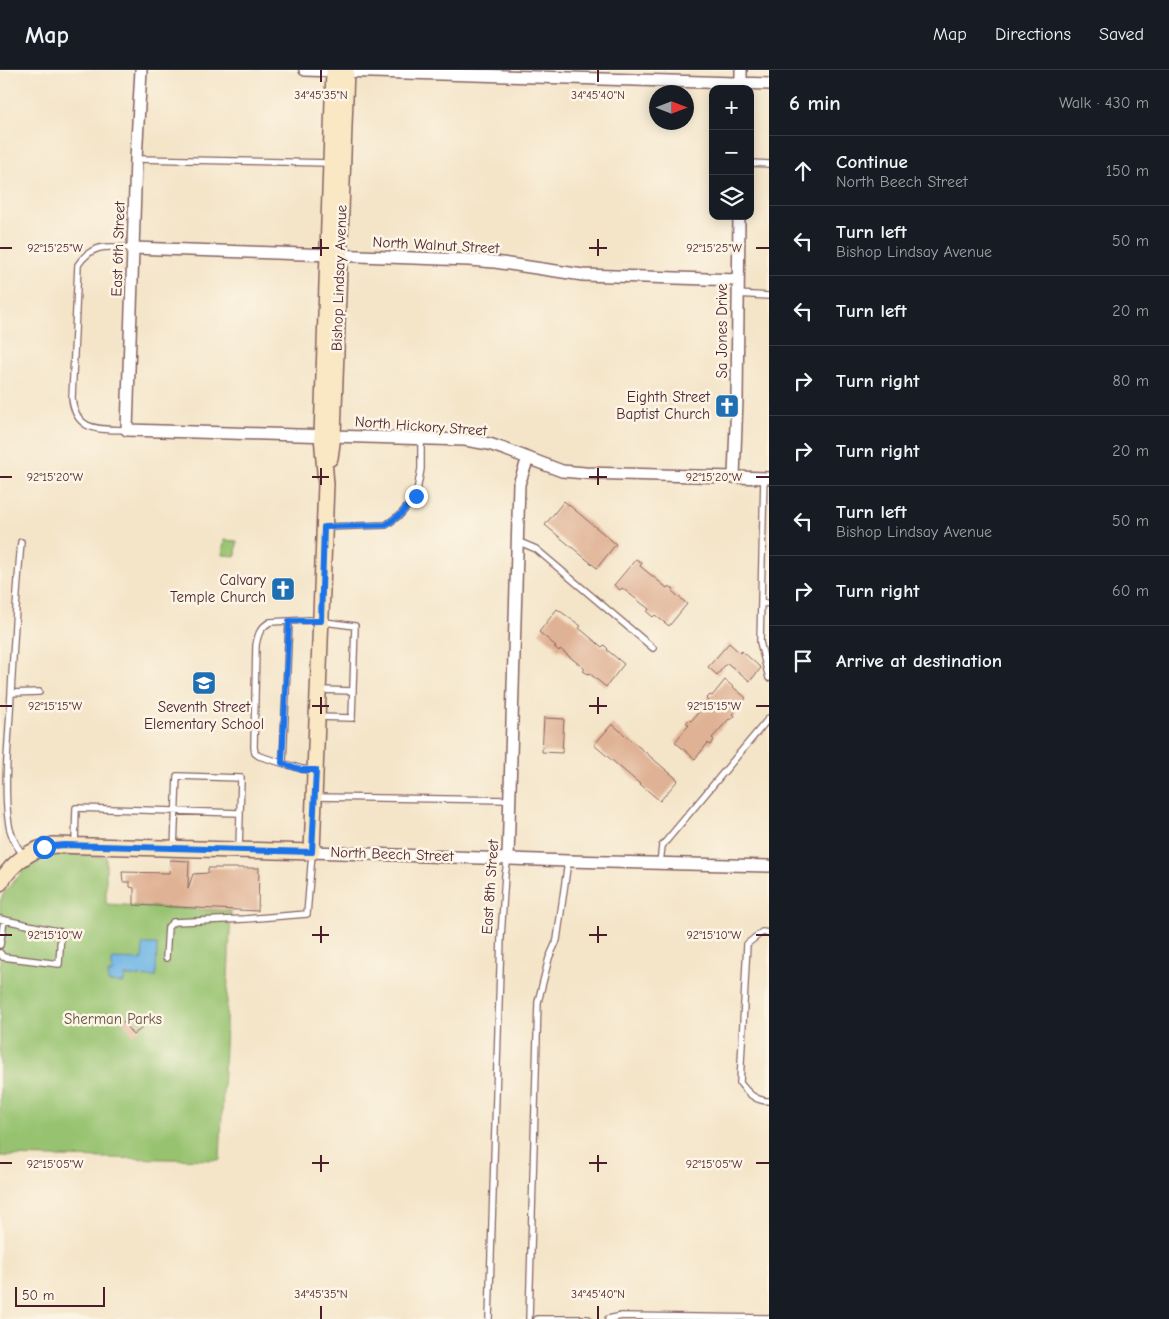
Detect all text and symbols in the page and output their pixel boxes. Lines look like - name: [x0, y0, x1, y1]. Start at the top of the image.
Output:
- text: Map: [25, 21, 69, 49]
- text: Map: [933, 24, 967, 45]
- text: Directions: [995, 24, 1071, 45]
- text: Saved: [1099, 24, 1144, 45]
- north arrow: [649, 85, 694, 130]
- map controls: [709, 85, 754, 220]
- button: +: [709, 85, 754, 130]
- text: 34°45'35"N: [294, 88, 348, 102]
- text: 34°45'40"N: [571, 88, 625, 102]
- text: 6 min: [789, 91, 841, 115]
- text: Walk · 430 m: [1059, 94, 1149, 112]
- button: −: [709, 130, 754, 175]
- text: Continue: [836, 151, 908, 173]
- icon: ahead: [789, 157, 817, 185]
- text: 150 m: [1106, 162, 1149, 180]
- text: North Beech Street: [836, 173, 968, 191]
- button: layers: [709, 175, 754, 220]
- street label: East 6th Street: [107, 200, 129, 297]
- street label: Bishop Lindsay Avenue: [327, 204, 351, 351]
- text: Turn left: [836, 221, 907, 243]
- icon: left: [789, 227, 817, 255]
- text: 50 m: [1112, 232, 1149, 250]
- street label: North Walnut Street: [372, 233, 501, 257]
- text: 92°15'25"W: [27, 241, 83, 255]
- text: 92°15'25"W: [686, 241, 742, 255]
- text: Bishop Lindsay Avenue: [836, 243, 992, 261]
- street label: Sa Jones Drive: [713, 283, 731, 379]
- icon: left: [789, 297, 817, 325]
- text: Turn left: [836, 300, 907, 322]
- text: 20 m: [1112, 302, 1149, 320]
- icon: right: [789, 367, 817, 395]
- text: Turn right: [836, 370, 920, 392]
- text: 80 m: [1112, 372, 1149, 390]
- place label: Eighth Street Baptist Church: [616, 388, 711, 423]
- church icon: Eighth Street Baptist Church: [714, 393, 740, 419]
- street label: North Hickory Street: [354, 412, 489, 440]
- icon: right: [789, 437, 817, 465]
- text: Turn right: [836, 440, 920, 462]
- text: 20 m: [1112, 442, 1149, 460]
- text: 92°15'20"W: [27, 470, 84, 484]
- text: 92°15'20"W: [686, 470, 743, 484]
- route end: [405, 485, 428, 508]
- text: Turn left: [836, 501, 907, 523]
- icon: left: [789, 507, 817, 535]
- text: 50 m: [1112, 512, 1149, 530]
- text: Bishop Lindsay Avenue: [836, 523, 992, 541]
- place label: Calvary Temple Church: [170, 571, 266, 606]
- church icon: Calvary Temple Church: [270, 576, 296, 602]
- icon: right: [789, 577, 817, 605]
- text: Turn right: [836, 580, 920, 602]
- text: 60 m: [1112, 582, 1149, 600]
- icon: arrive: [789, 647, 817, 675]
- text: Arrive at destination: [836, 650, 1002, 672]
- school or university icon: Seventh Street Elementary School: [191, 670, 217, 696]
- place label: Seventh Street Elementary School: [144, 698, 264, 733]
- text: 92°15'15"W: [28, 699, 83, 713]
- text: 92°15'15"W: [687, 699, 742, 713]
- route start: [33, 836, 56, 859]
- street label: East 8th Street: [478, 838, 502, 935]
- street label: North Beech Street: [330, 843, 455, 865]
- text: 92°15'10"W: [28, 928, 83, 942]
- text: 92°15'10"W: [687, 928, 742, 942]
- park label: Sherman Parks: [64, 1010, 162, 1028]
- text: 92°15'05"W: [27, 1157, 84, 1171]
- text: 92°15'05"W: [686, 1157, 743, 1171]
- scale bar: [15, 1284, 105, 1307]
- text: 50 m: [22, 1287, 54, 1304]
- text: 34°45'35"N: [294, 1287, 348, 1301]
- text: 34°45'40"N: [571, 1287, 625, 1301]

